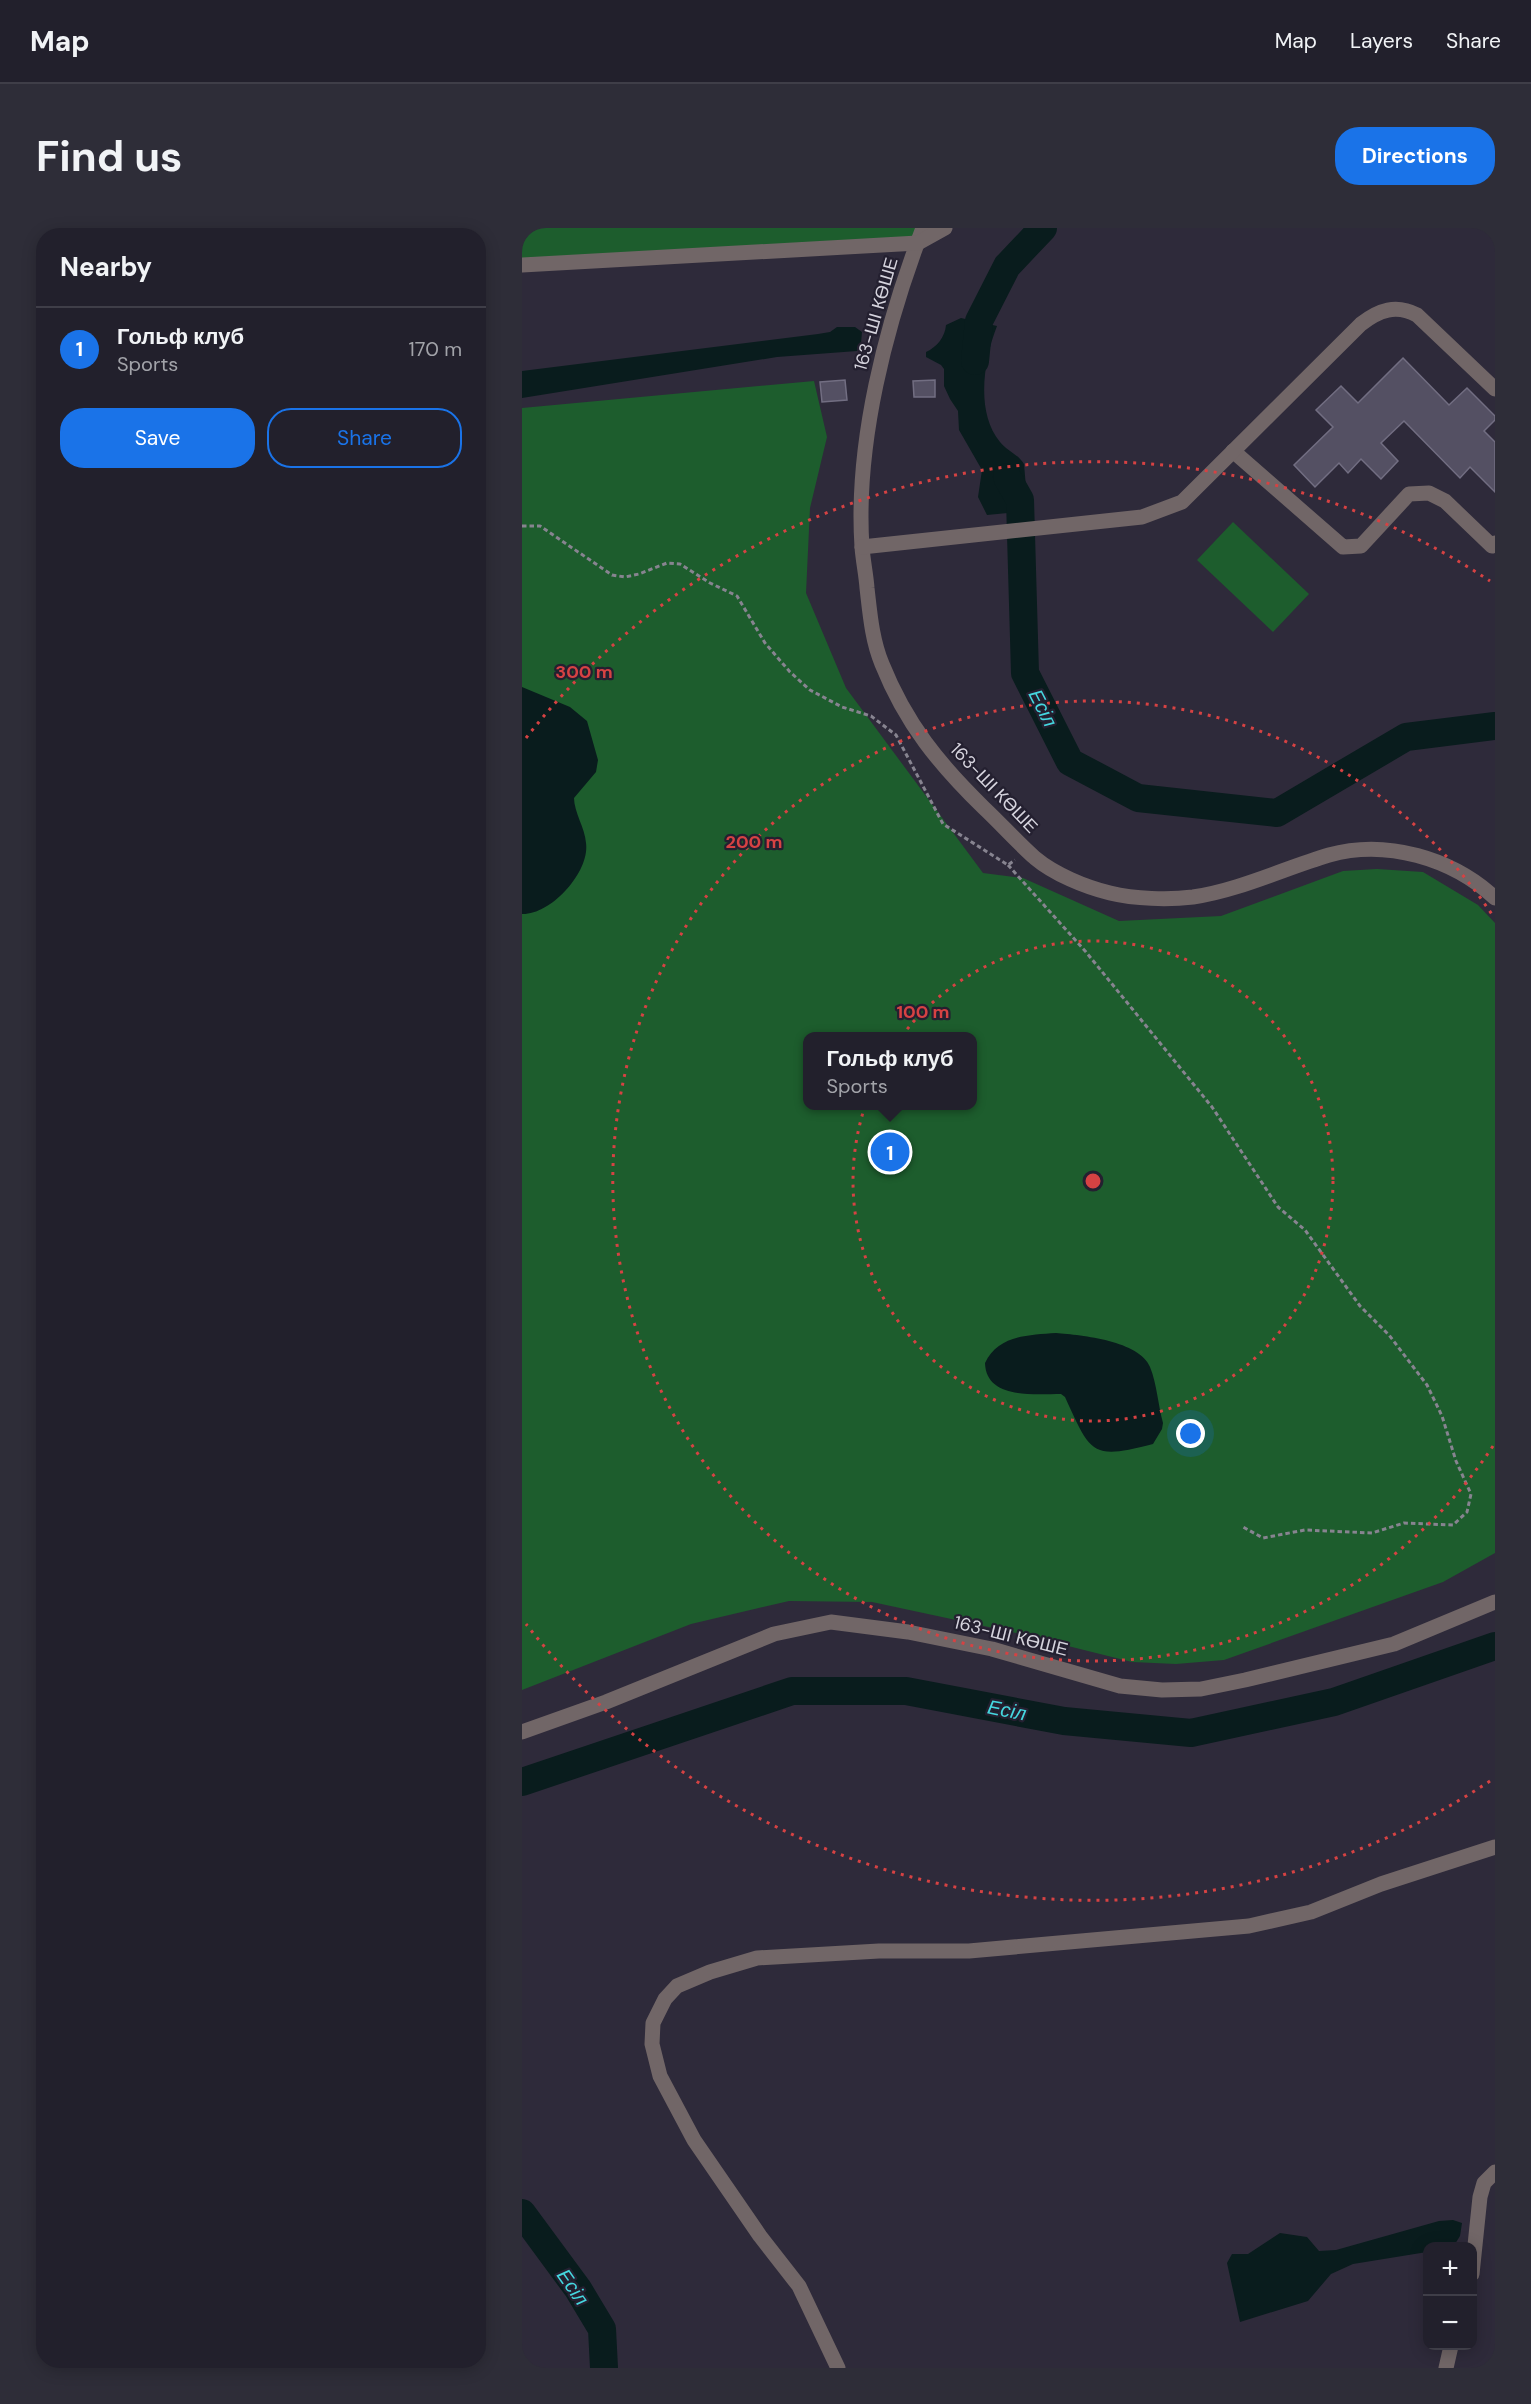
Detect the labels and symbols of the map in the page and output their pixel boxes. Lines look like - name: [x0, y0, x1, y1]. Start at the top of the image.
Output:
- street label: 163-ШІ КӨШЕ: [848, 255, 904, 373]
- text: 300 m: [555, 660, 613, 684]
- water label: Есіл: [1023, 685, 1063, 731]
- street label: 163-ШІ КӨШЕ: [945, 738, 1043, 838]
- text: 200 m: [726, 830, 782, 854]
- text: 100 m: [896, 1000, 950, 1024]
- pin: 1: [870, 1130, 910, 1174]
- centre of rings: [1083, 1171, 1103, 1191]
- your location: [1176, 1419, 1205, 1448]
- street label: 163-ШІ КӨШЕ: [952, 1610, 1070, 1662]
- water label: Есіл: [985, 1694, 1029, 1726]
- water label: Есіл: [551, 2264, 595, 2310]

